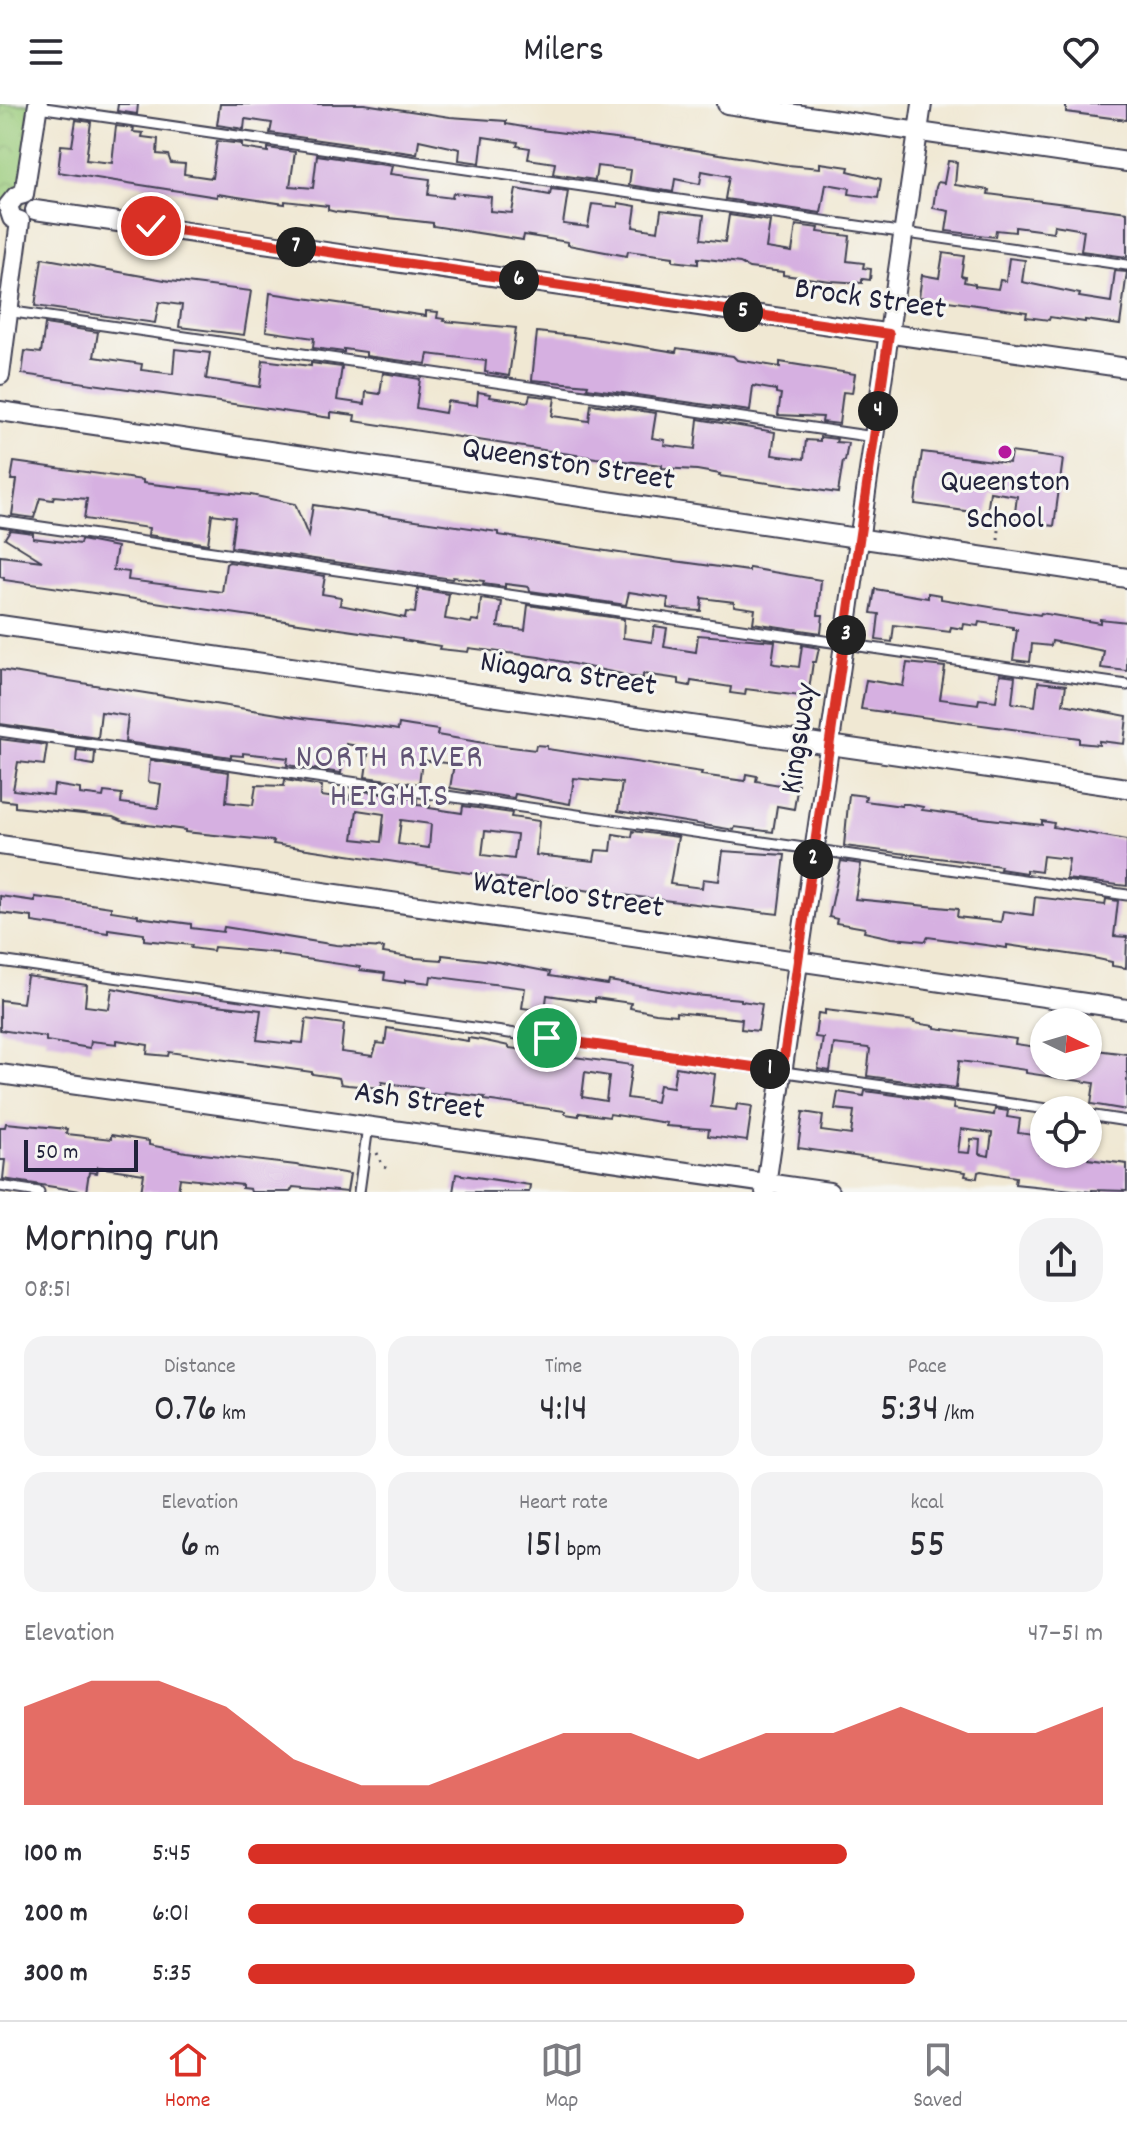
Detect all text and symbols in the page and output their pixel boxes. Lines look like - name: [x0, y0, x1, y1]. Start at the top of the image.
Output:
- text: Milers: [523, 26, 604, 78]
- icon: menu: [24, 30, 68, 74]
- icon: heart: [1059, 30, 1103, 74]
- pin: [117, 192, 185, 260]
- icon: check: [129, 204, 173, 248]
- pin: 7: [276, 227, 316, 267]
- text: 7: [292, 231, 300, 262]
- pin: 6: [499, 260, 539, 300]
- text: 6: [514, 264, 524, 295]
- street label: Brock Street: [791, 268, 949, 334]
- pin: 5: [723, 292, 763, 332]
- text: 5: [738, 296, 748, 327]
- pin: 4: [858, 391, 898, 431]
- text: 4: [873, 395, 883, 426]
- street label: Queenston Street: [458, 426, 678, 506]
- marker: Queenston School: [996, 443, 1014, 461]
- place label: Queenston School: [940, 461, 1070, 544]
- pin: 3: [826, 615, 866, 655]
- text: 3: [841, 619, 851, 650]
- street label: Niagara Street: [477, 641, 659, 711]
- street label: Kingsway: [770, 680, 832, 797]
- district label: NORTH RIVER HEIGHTS: [295, 735, 485, 823]
- pin: 2: [793, 839, 833, 879]
- text: 2: [808, 843, 818, 874]
- street label: Waterloo Street: [470, 861, 667, 933]
- pin: [513, 1004, 581, 1072]
- north arrow: [1030, 1008, 1102, 1080]
- map controls: [1030, 1008, 1102, 1168]
- icon: arrive: [525, 1016, 569, 1060]
- pin: 1: [750, 1049, 790, 1089]
- text: 1: [768, 1053, 772, 1084]
- street label: Ash Street: [351, 1071, 487, 1135]
- button: locate: [1030, 1096, 1102, 1168]
- scale bar: [24, 1136, 138, 1172]
- text: 50 m: [36, 1138, 78, 1169]
- text: Morning run: [24, 1210, 219, 1273]
- button: share: [1019, 1218, 1103, 1302]
- text: 08:51: [24, 1272, 71, 1309]
- text: Distance: [164, 1352, 236, 1383]
- text: Time: [545, 1352, 582, 1383]
- text: Pace: [908, 1352, 947, 1383]
- text: 0.76: [154, 1383, 217, 1440]
- text: 4:14: [539, 1383, 588, 1440]
- text: 5:34: [880, 1383, 939, 1440]
- text: km: [217, 1399, 246, 1430]
- text: /km: [939, 1399, 975, 1430]
- text: Elevation: [162, 1488, 238, 1519]
- text: Heart rate: [519, 1488, 608, 1519]
- text: kcal: [910, 1488, 944, 1519]
- text: 6: [180, 1519, 200, 1576]
- text: 151: [526, 1519, 562, 1576]
- text: 55: [909, 1519, 946, 1576]
- text: m: [200, 1535, 220, 1566]
- text: bpm: [562, 1535, 601, 1566]
- text: Elevation: [24, 1616, 114, 1653]
- text: 47–51 m: [1028, 1616, 1103, 1653]
- text: 100 m: [24, 1836, 82, 1873]
- text: 5:45: [152, 1836, 191, 1873]
- text: 200 m: [24, 1896, 88, 1933]
- text: 6:01: [152, 1896, 189, 1933]
- text: 300 m: [24, 1956, 88, 1993]
- text: 5:35: [152, 1956, 192, 1993]
- tab: Home: [165, 2038, 211, 2117]
- tab: Map: [540, 2038, 584, 2117]
- tab: Saved: [913, 2038, 962, 2117]

